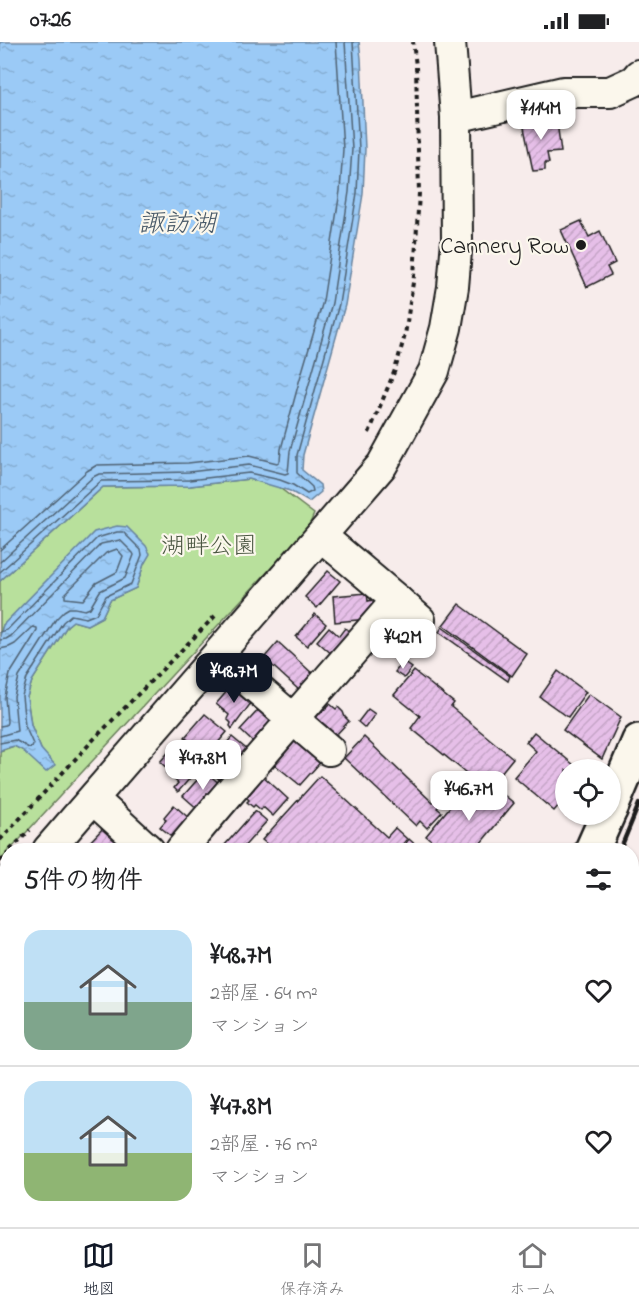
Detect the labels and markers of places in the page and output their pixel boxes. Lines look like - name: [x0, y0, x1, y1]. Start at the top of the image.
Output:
- pin: ¥114M: [499, 90, 583, 141]
- place label: Cannery Row: [440, 230, 569, 266]
- marker: Cannery Row: [574, 238, 588, 252]
- pin: ¥42M: [367, 619, 439, 670]
- pin: ¥48.7M: [185, 653, 283, 704]
- pin: ¥47.8M: [154, 740, 252, 791]
- pin: ¥46.7M: [420, 771, 518, 822]

